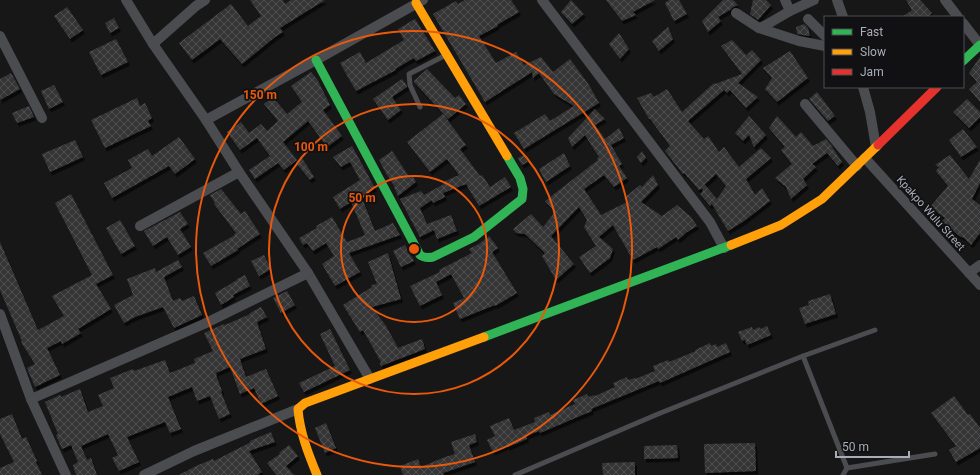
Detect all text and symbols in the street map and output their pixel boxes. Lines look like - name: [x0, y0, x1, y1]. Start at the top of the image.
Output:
- legend: [824, 16, 964, 88]
- text: Fast: [860, 25, 883, 39]
- text: Slow: [860, 45, 886, 59]
- text: Jam: [860, 65, 884, 79]
- text: 150 m: [243, 88, 277, 102]
- text: 100 m: [294, 140, 328, 154]
- street label: Kpakpo Wulu Street: [894, 173, 968, 254]
- text: 50 m: [348, 191, 376, 205]
- centre of rings: [407, 242, 421, 256]
- scale bar: [836, 433, 909, 459]
- text: 50 m: [842, 440, 869, 454]

